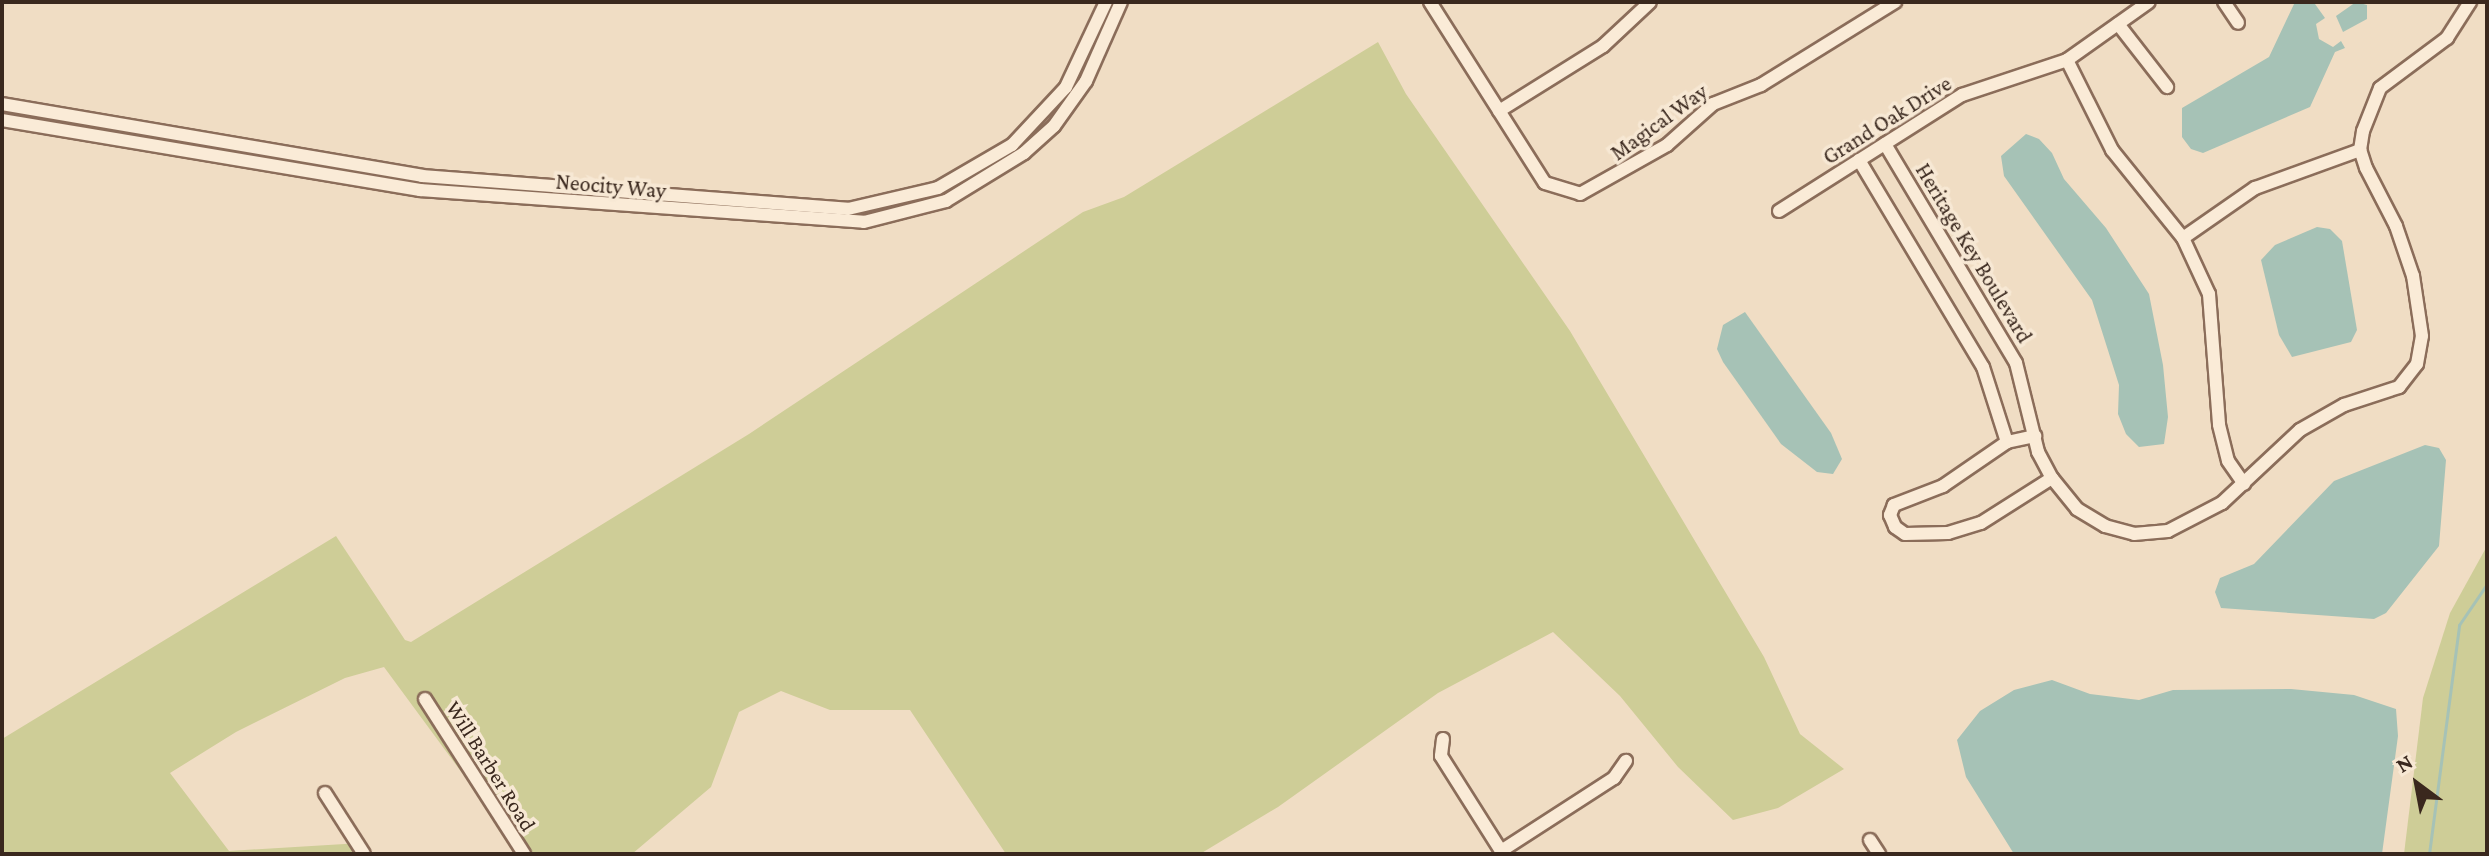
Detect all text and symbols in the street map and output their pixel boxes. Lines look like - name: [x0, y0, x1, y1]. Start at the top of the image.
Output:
- street label: Grand Oak Drive: [1818, 70, 1956, 170]
- street label: Magical Way: [1605, 78, 1713, 166]
- street label: Heritage Key Boulevard: [1910, 158, 2038, 348]
- street label: Neocity Way: [555, 168, 667, 204]
- street label: Will Barber Road: [440, 696, 542, 836]
- north arrow: [2377, 744, 2457, 824]
- text: N: [2391, 749, 2417, 778]

